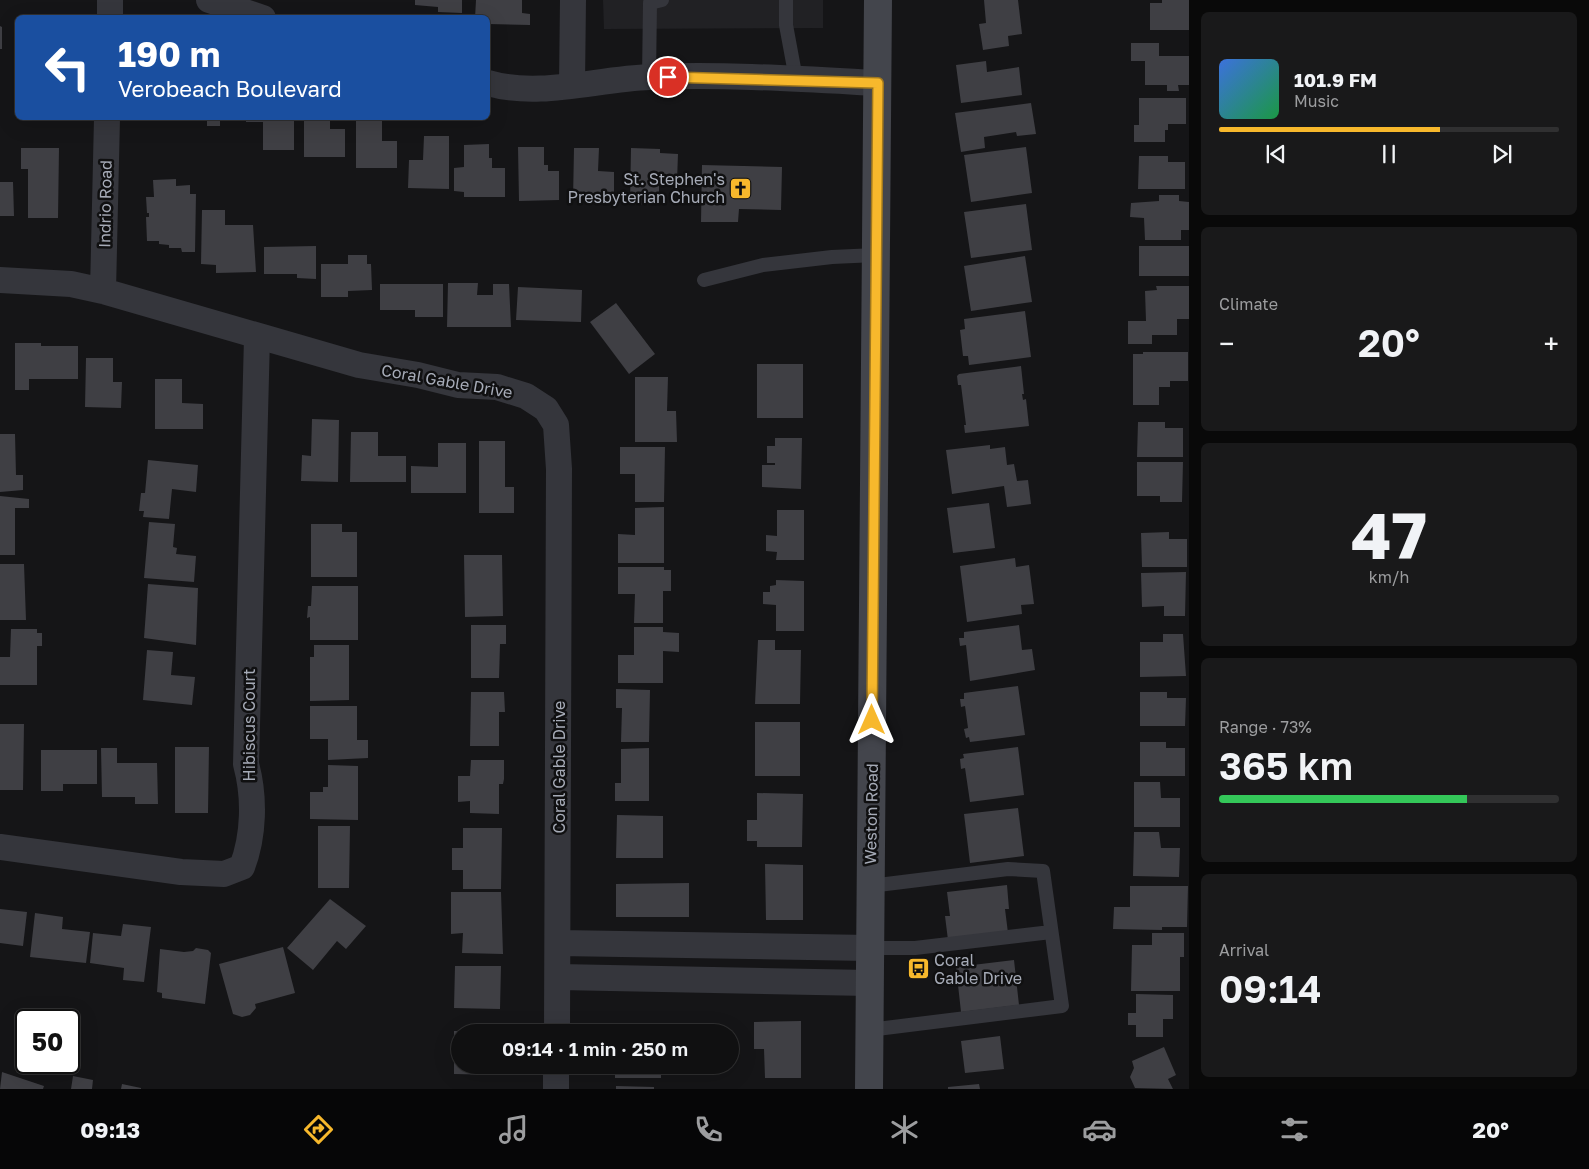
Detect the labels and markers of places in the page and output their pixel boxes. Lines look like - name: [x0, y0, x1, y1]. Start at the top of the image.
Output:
- pin: [647, 56, 689, 98]
- place label: St. Stephen's Presbyterian Church: [568, 169, 725, 207]
- church icon: St. Stephen's Presbyterian Church: [729, 176, 753, 200]
- place label: Coral Gable Drive: [934, 950, 1022, 988]
- bus stop icon: Coral Gable Drive: [906, 957, 930, 981]

